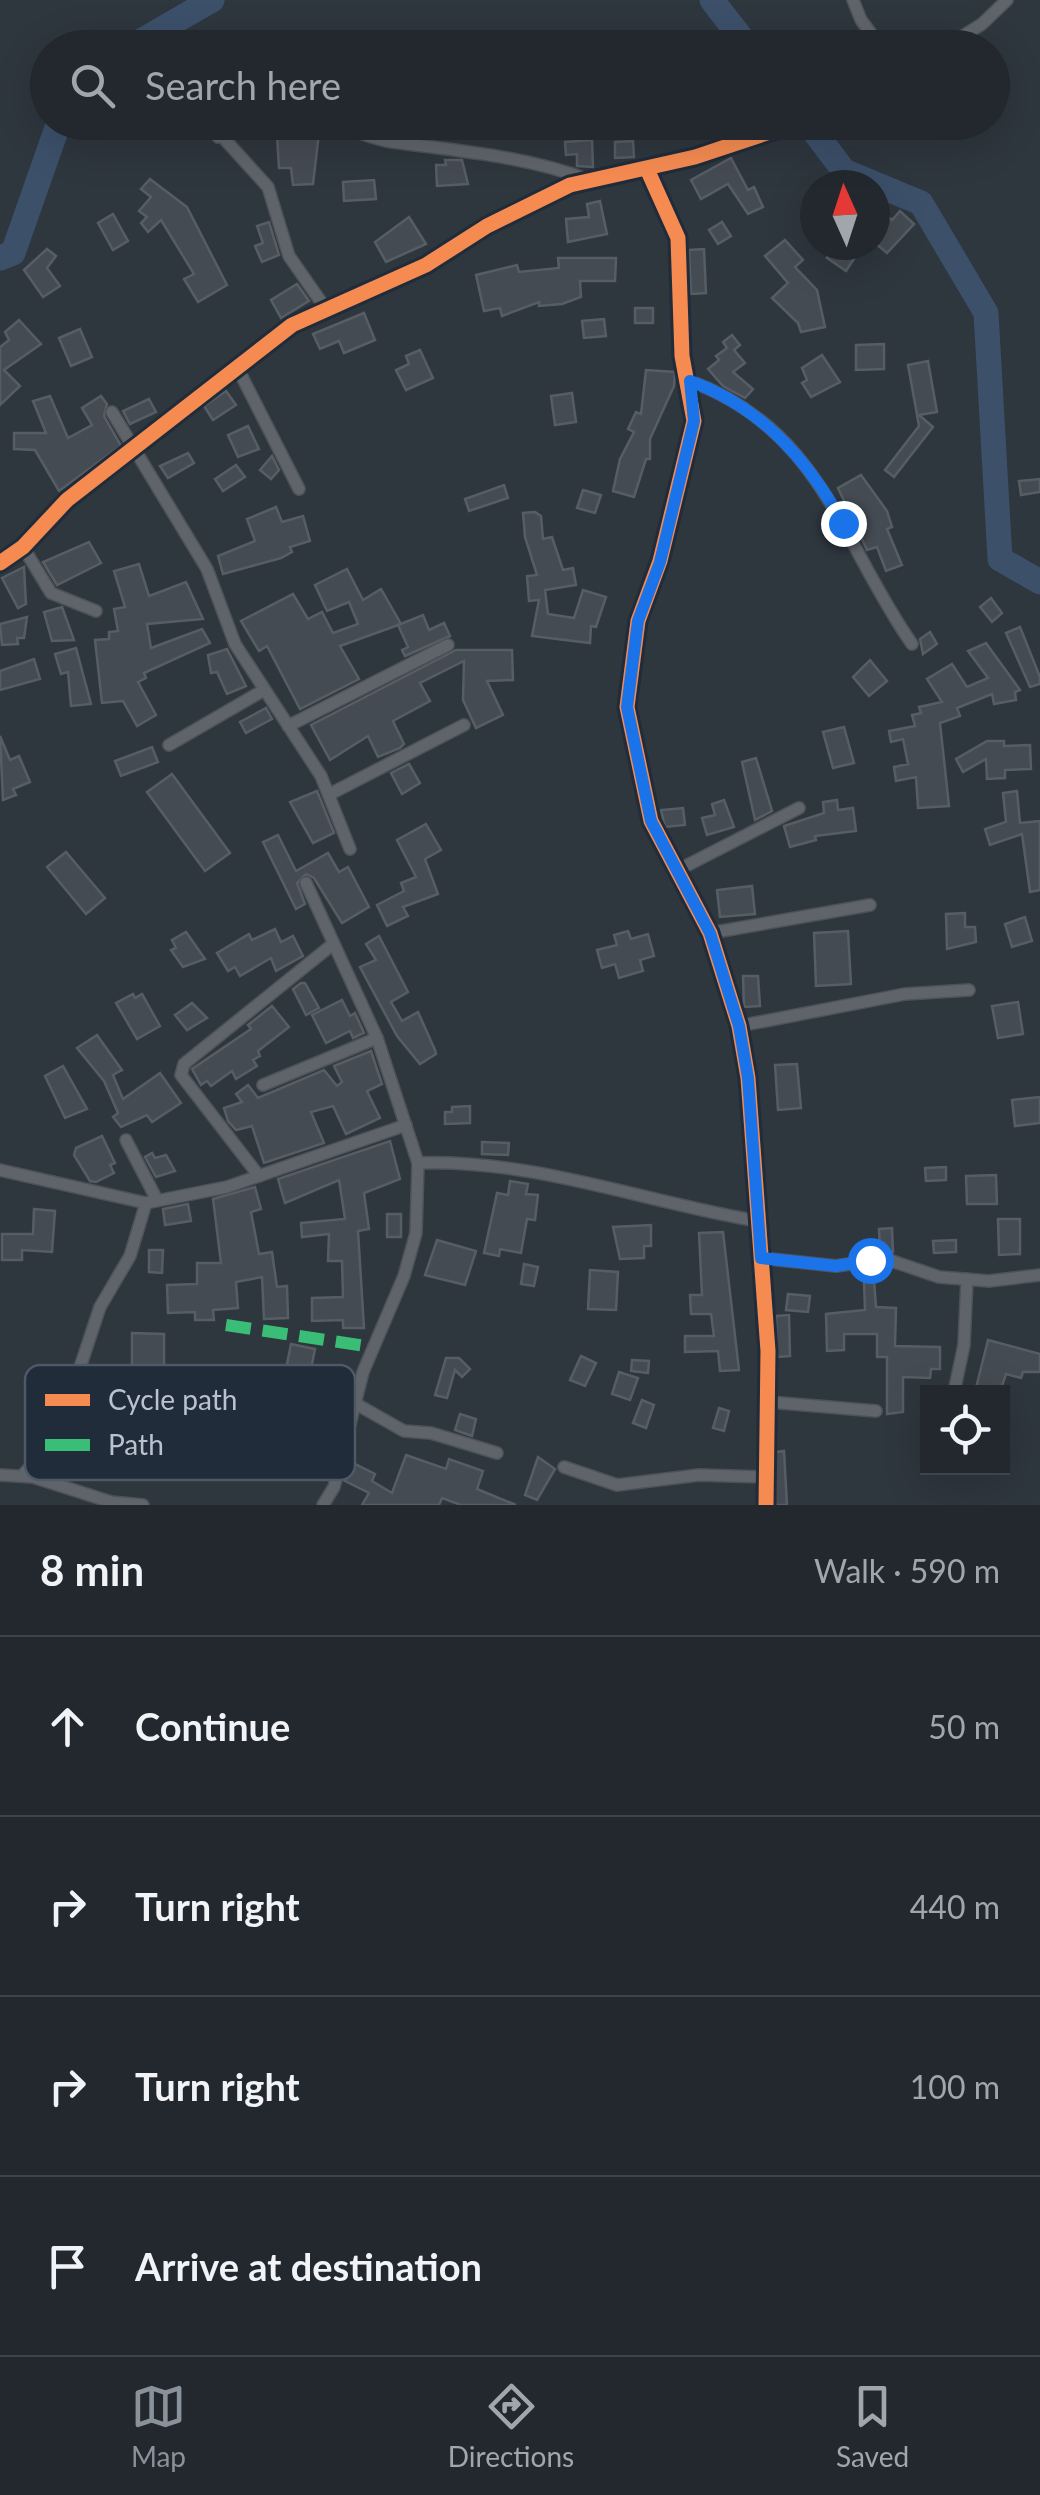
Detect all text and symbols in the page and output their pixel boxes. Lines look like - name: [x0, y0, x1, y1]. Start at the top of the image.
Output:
- search box: [30, 30, 1010, 140]
- icon: search: [65, 58, 120, 113]
- text: Search here: [145, 62, 341, 108]
- north arrow: [800, 170, 890, 260]
- route end: [821, 501, 867, 547]
- route start: [848, 1238, 894, 1284]
- legend: [25, 1365, 355, 1480]
- text: Cycle path: [108, 1382, 237, 1416]
- map controls: [920, 1385, 1010, 1475]
- button: locate: [920, 1385, 1010, 1475]
- text: Path: [108, 1427, 164, 1461]
- text: 8 min: [40, 1545, 144, 1595]
- text: Walk · 590 m: [814, 1551, 1000, 1590]
- icon: ahead: [40, 1699, 95, 1754]
- text: Continue: [135, 1703, 290, 1749]
- text: 50 m: [928, 1707, 1000, 1746]
- icon: right: [40, 1879, 95, 1934]
- text: Turn right: [135, 1883, 300, 1929]
- text: 440 m: [910, 1887, 1000, 1926]
- icon: right: [40, 2059, 95, 2114]
- text: Turn right: [135, 2063, 300, 2109]
- text: 100 m: [910, 2067, 1000, 2106]
- icon: arrive: [40, 2239, 95, 2294]
- text: Arrive at destination: [135, 2243, 482, 2289]
- tab: Map: [131, 2379, 186, 2473]
- tab: Directions: [448, 2379, 574, 2473]
- tab: Saved: [836, 2379, 909, 2473]

